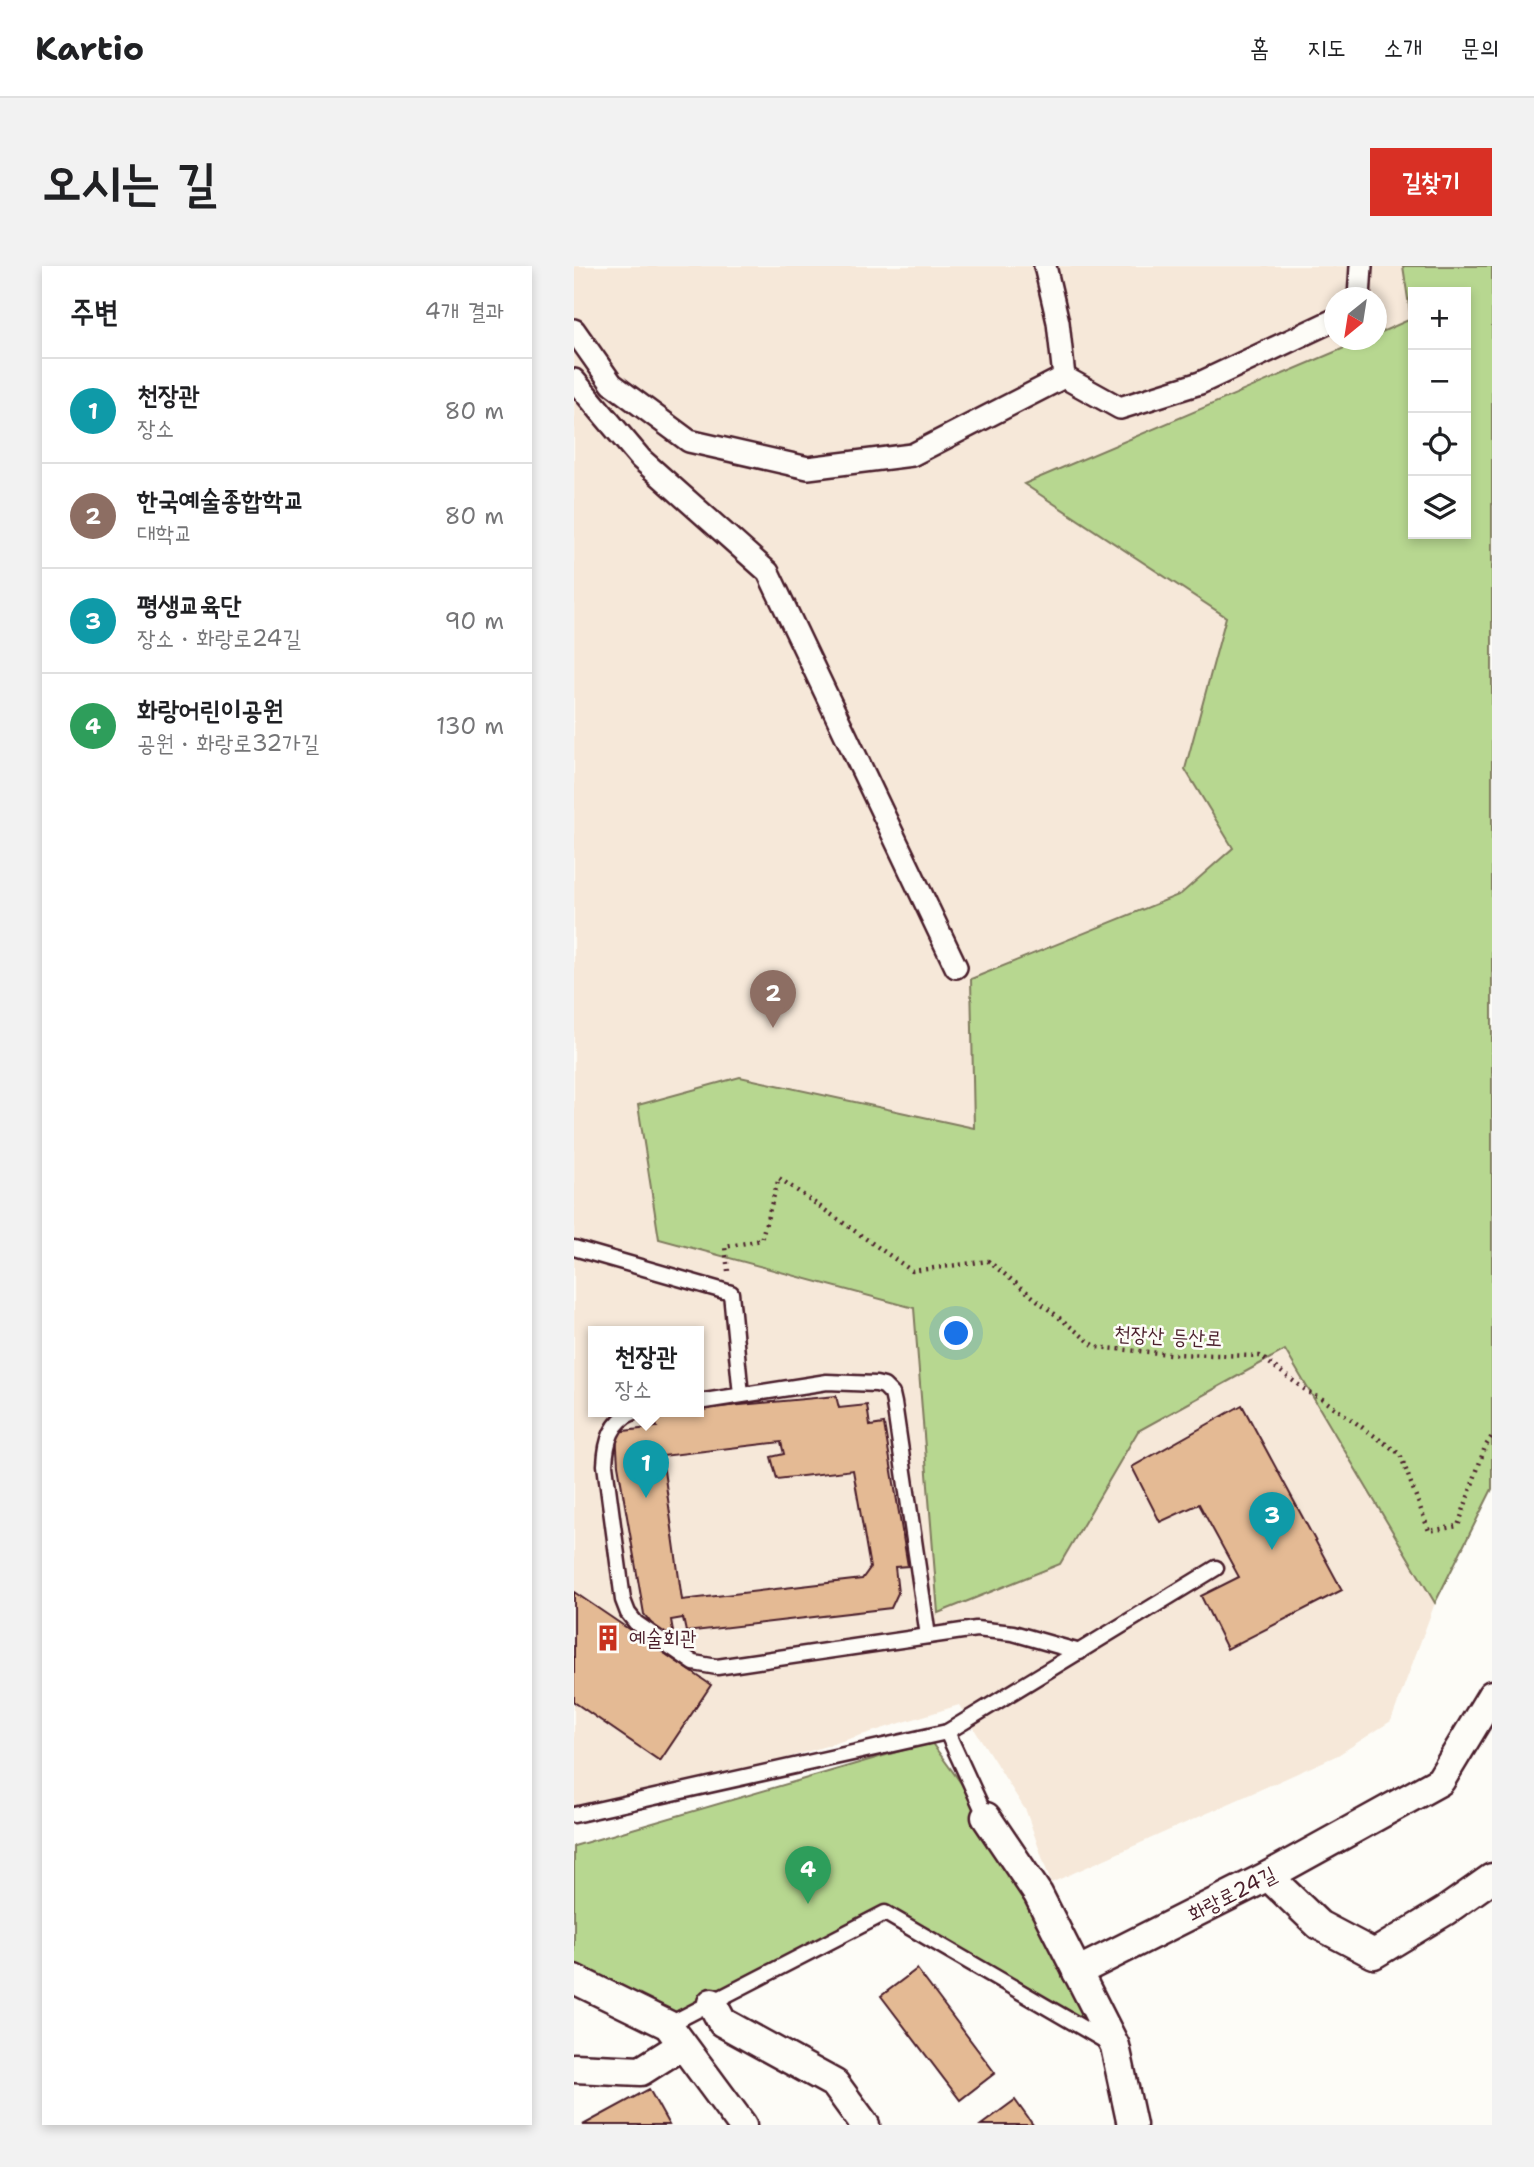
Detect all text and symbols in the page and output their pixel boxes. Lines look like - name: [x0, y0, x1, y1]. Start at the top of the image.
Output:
- text: Kartio: [35, 26, 144, 71]
- text: 홈: [1250, 32, 1269, 64]
- text: 지도: [1307, 32, 1346, 64]
- text: 소개: [1384, 32, 1422, 64]
- text: 문의: [1460, 32, 1499, 64]
- button: 길찾기: [1370, 148, 1492, 216]
- text: 오시는 길: [42, 149, 217, 215]
- north arrow: [1324, 287, 1387, 350]
- map controls: [1408, 287, 1471, 539]
- button: +: [1408, 287, 1471, 350]
- text: 주변: [70, 291, 118, 332]
- text: 4개 결과: [425, 296, 504, 326]
- button: −: [1408, 350, 1471, 413]
- text: 천장관: [137, 377, 200, 412]
- text: 1: [88, 396, 98, 426]
- text: 80 m: [445, 396, 504, 426]
- text: 장소: [137, 413, 174, 443]
- button: locate: [1408, 413, 1471, 476]
- button: layers: [1408, 476, 1471, 539]
- text: 한국예술종합학교: [137, 482, 304, 517]
- text: 2: [85, 501, 101, 531]
- text: 80 m: [445, 501, 504, 531]
- text: 대학교: [137, 518, 193, 548]
- text: 평생교육단: [137, 587, 242, 622]
- text: 3: [85, 606, 101, 636]
- text: 90 m: [444, 606, 504, 636]
- text: 장소 · 화랑로24길: [137, 623, 301, 653]
- text: 화랑어린이공원: [137, 692, 283, 727]
- text: 4: [85, 711, 101, 741]
- text: 130 m: [436, 711, 504, 741]
- text: 공원 · 화랑로32가길: [137, 728, 319, 758]
- pin: 2: [750, 970, 796, 1028]
- your location: [939, 1316, 973, 1350]
- street label: 천장산 등산로: [1113, 1319, 1223, 1353]
- popup: [588, 1326, 704, 1417]
- text: 천장관: [615, 1338, 677, 1373]
- text: 장소: [615, 1374, 652, 1404]
- pin: 1: [623, 1440, 669, 1498]
- pin: 3: [1249, 1492, 1295, 1550]
- building icon: 예술회관: [593, 1623, 623, 1653]
- place label: 예술회관: [629, 1624, 697, 1652]
- pin: 4: [785, 1846, 831, 1904]
- street label: 화랑로24길: [1183, 1860, 1281, 1928]

